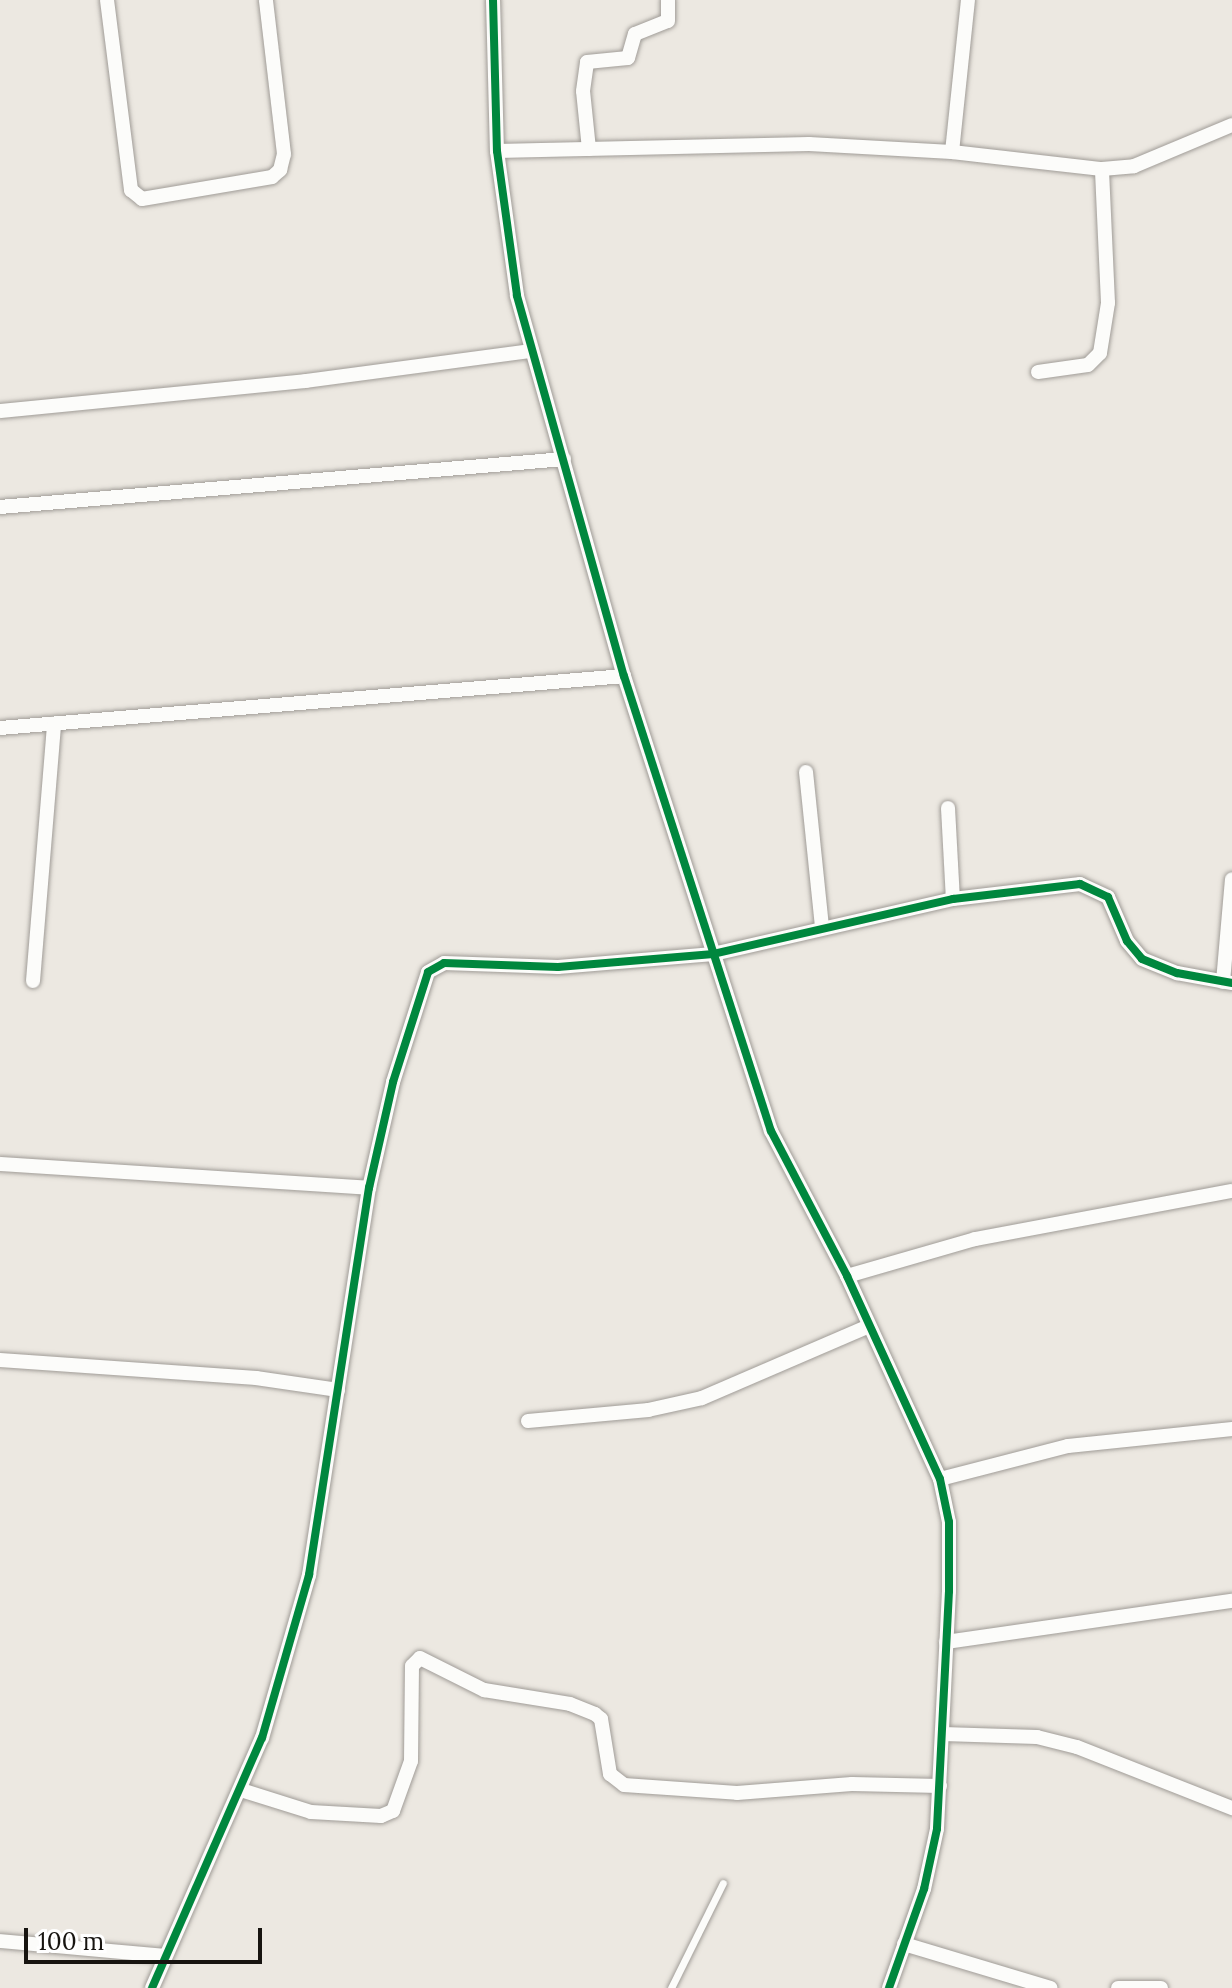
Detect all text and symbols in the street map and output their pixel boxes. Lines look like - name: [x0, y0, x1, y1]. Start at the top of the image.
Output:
- scale bar: [28, 1912, 266, 1962]
- text: 100 m: [38, 1926, 104, 1957]

